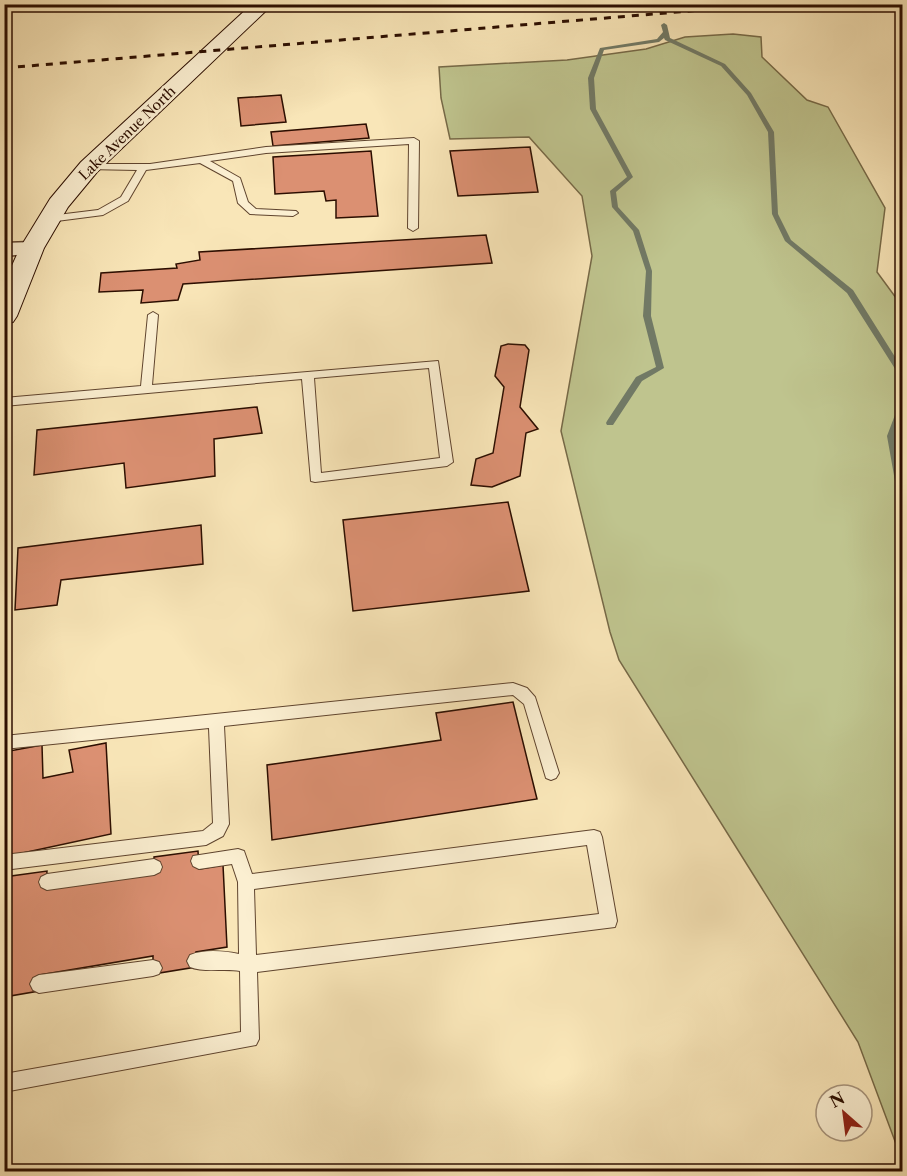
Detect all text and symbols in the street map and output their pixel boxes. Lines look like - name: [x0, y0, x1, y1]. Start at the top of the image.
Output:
- street label: Lake Avenue North: [75, 82, 179, 184]
- north arrow: [814, 1083, 874, 1143]
- text: N: [826, 1088, 848, 1112]

